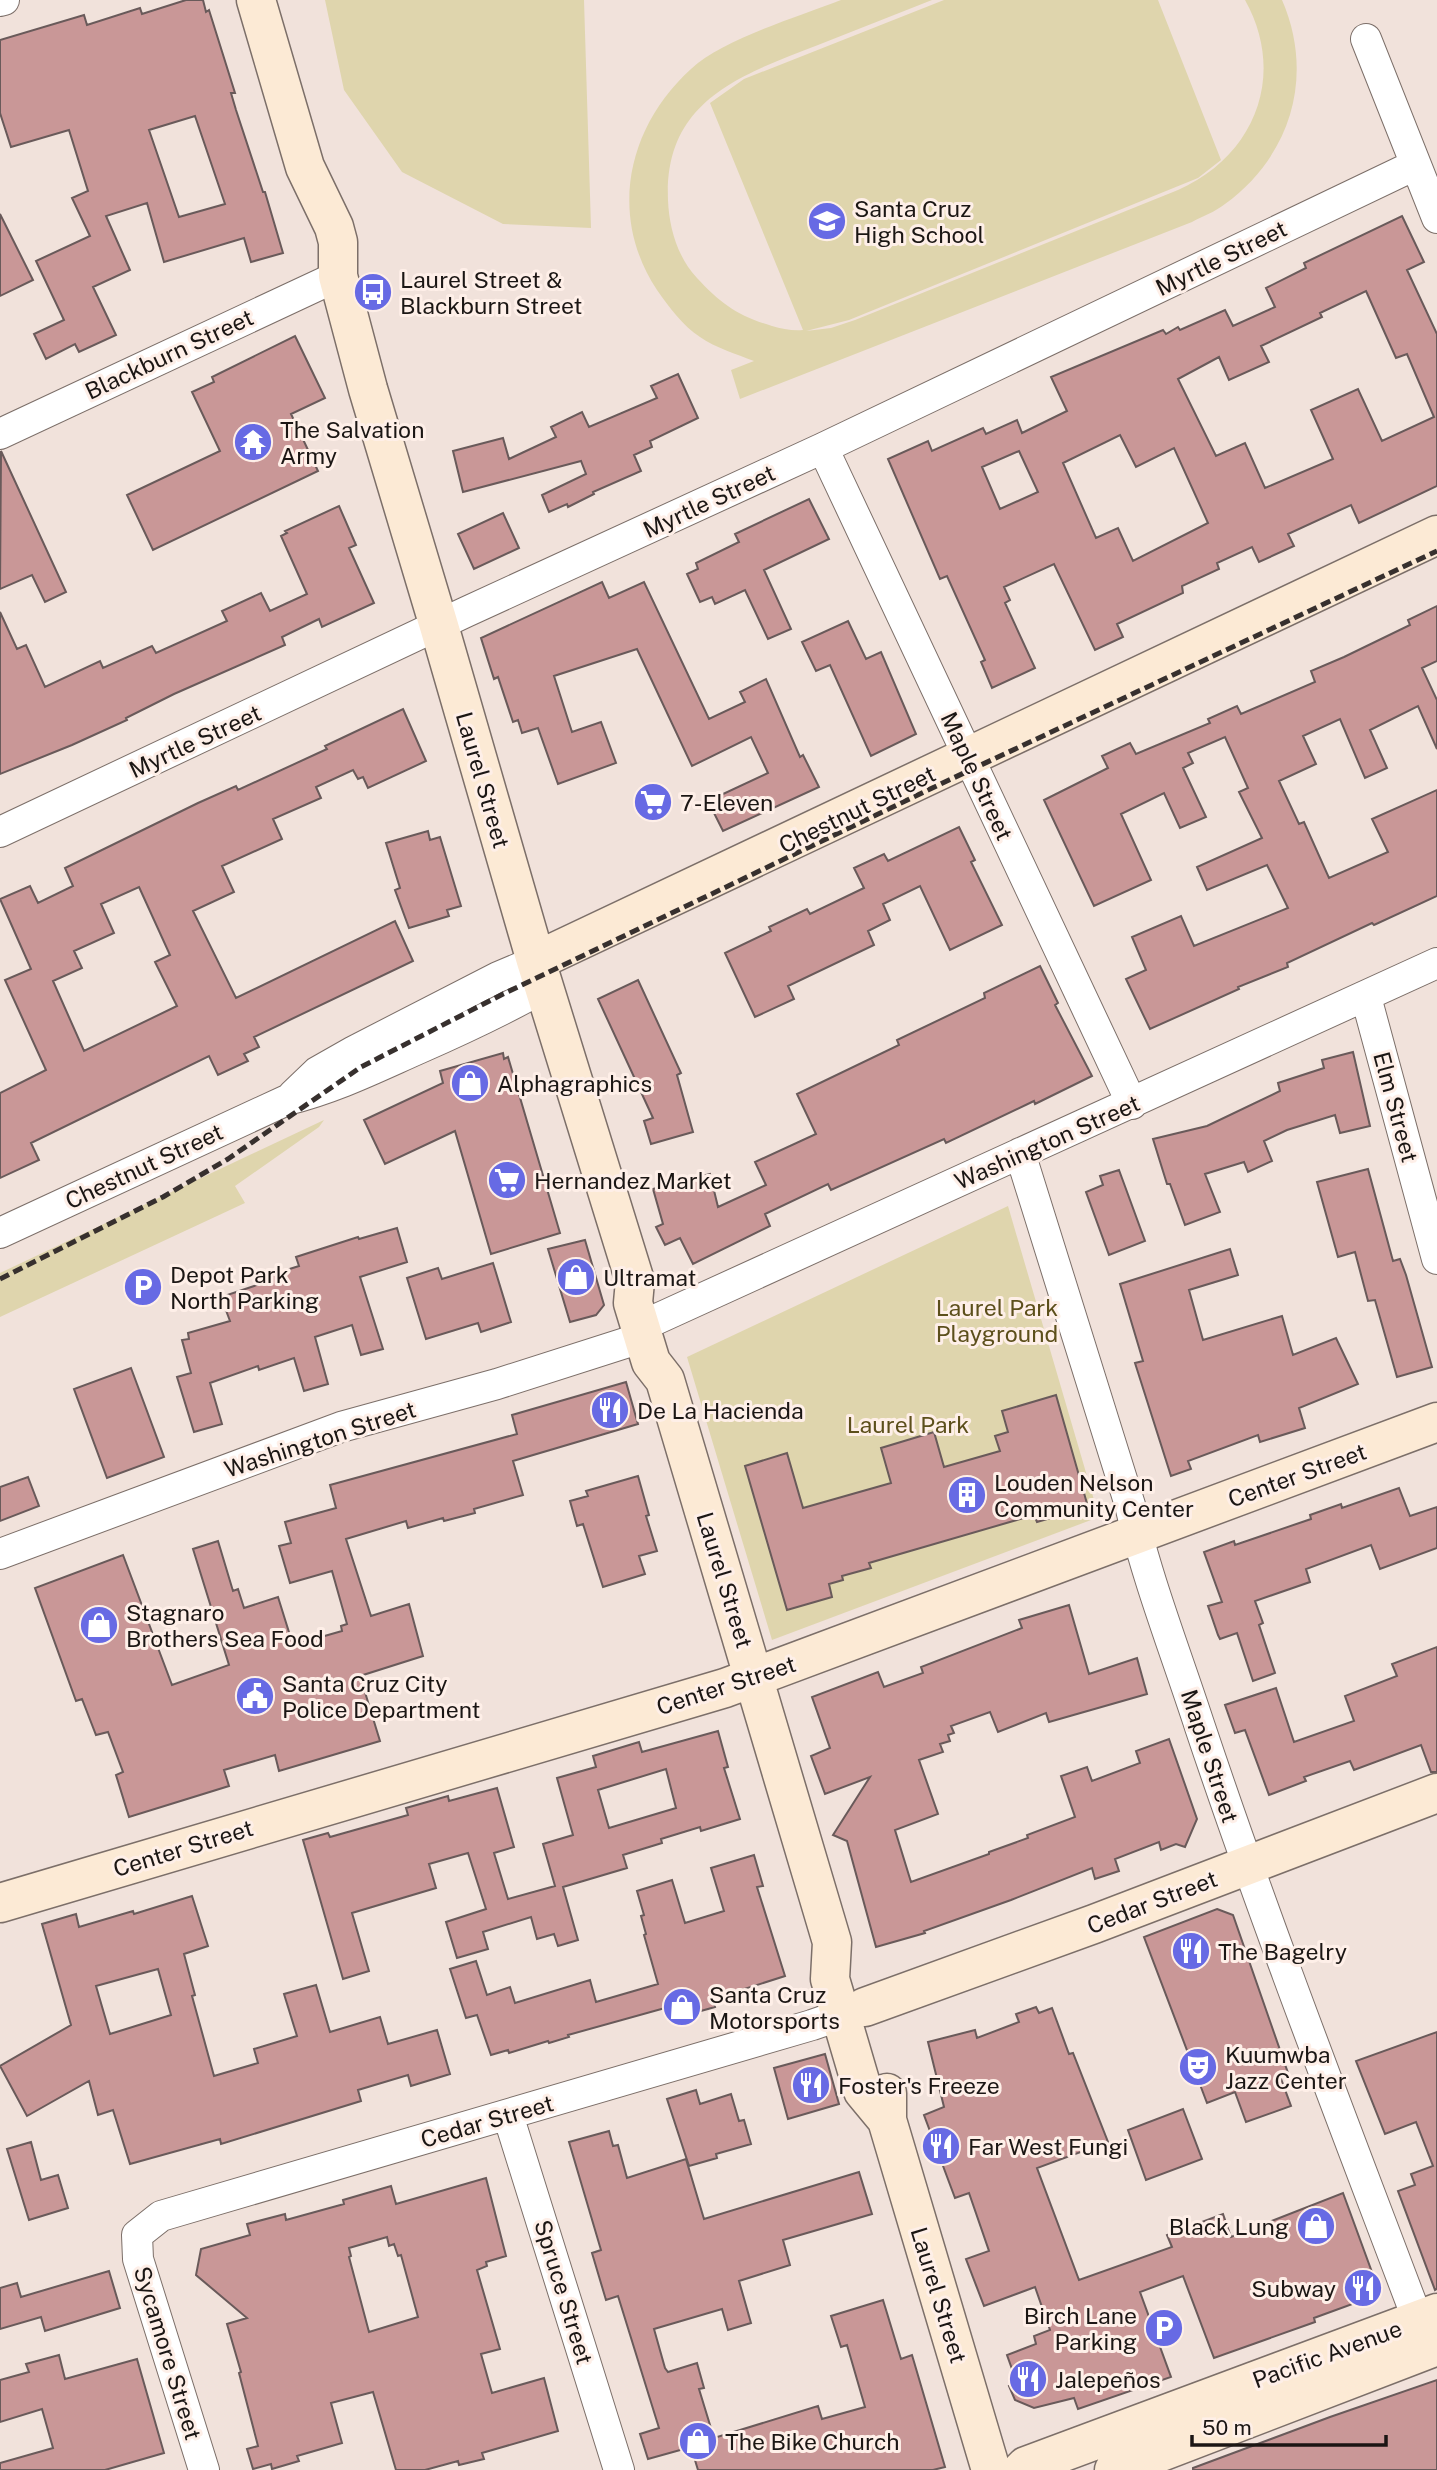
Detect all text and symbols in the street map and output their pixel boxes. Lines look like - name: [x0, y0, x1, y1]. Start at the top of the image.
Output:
- place label: Santa Cruz High School: [854, 195, 984, 248]
- school or university icon: Santa Cruz High School: [806, 200, 848, 242]
- street label: Myrtle Street: [1151, 215, 1291, 301]
- place label: Laurel Street & Blackburn Street: [400, 266, 582, 319]
- bus stop icon: Laurel Street & Blackburn Street: [352, 271, 394, 313]
- street label: Blackburn Street: [81, 303, 257, 405]
- place label: The Salvation Army: [280, 416, 424, 469]
- temple icon: The Salvation Army: [232, 421, 274, 463]
- street label: Myrtle Street: [639, 459, 779, 543]
- street label: Myrtle Street: [125, 699, 265, 783]
- street label: Maple Street: [935, 707, 1019, 845]
- street label: Laurel Street: [451, 709, 515, 851]
- street label: Chestnut Street: [774, 759, 940, 859]
- supermarket icon: 7-Eleven: [632, 781, 674, 823]
- place label: 7-Eleven: [680, 789, 773, 816]
- street label: Elm Street: [1368, 1049, 1424, 1165]
- shop icon: Alphagraphics: [449, 1062, 491, 1104]
- place label: Alphagraphics: [497, 1070, 652, 1097]
- street label: Washington Street: [950, 1089, 1144, 1195]
- street label: Chestnut Street: [61, 1118, 227, 1214]
- supermarket icon: Hernandez Market: [486, 1159, 528, 1201]
- place label: Hernandez Market: [534, 1167, 732, 1194]
- shop icon: Ultramat: [555, 1256, 597, 1298]
- place label: Depot Park North Parking: [170, 1261, 319, 1314]
- place label: Ultramat: [603, 1264, 696, 1291]
- parking icon: Depot Park North Parking: [122, 1266, 164, 1308]
- park label: Laurel Park Playground: [936, 1294, 1058, 1347]
- restaurant icon: De La Hacienda: [589, 1389, 631, 1431]
- street label: Washington Street: [221, 1395, 419, 1483]
- place label: De La Hacienda: [637, 1397, 804, 1424]
- park label: Laurel Park: [847, 1411, 969, 1438]
- street label: Center Street: [1224, 1438, 1370, 1512]
- place label: Louden Nelson Community Center: [994, 1469, 1194, 1522]
- building icon: Louden Nelson Community Center: [946, 1474, 988, 1516]
- street label: Laurel Street: [692, 1509, 758, 1651]
- place label: Stagnaro Brothers Sea Food: [126, 1599, 324, 1652]
- shop icon: Stagnaro Brothers Sea Food: [78, 1604, 120, 1646]
- street label: Center Street: [653, 1650, 799, 1720]
- place label: Santa Cruz City Police Department: [282, 1670, 480, 1723]
- public building icon: Santa Cruz City Police Department: [234, 1675, 276, 1717]
- street label: Maple Street: [1176, 1686, 1244, 1826]
- street label: Center Street: [110, 1814, 256, 1882]
- street label: Cedar Street: [1083, 1865, 1221, 1939]
- restaurant icon: The Bagelry: [1170, 1930, 1212, 1972]
- place label: The Bagelry: [1218, 1938, 1347, 1965]
- place label: Santa Cruz Motorsports: [709, 1981, 840, 2034]
- shop icon: Santa Cruz Motorsports: [661, 1986, 703, 2028]
- place label: Kuumwba Jazz Center: [1225, 2041, 1347, 2094]
- theatre icon: Kuumwba Jazz Center: [1177, 2046, 1219, 2088]
- restaurant icon: Foster's Freeze: [790, 2064, 832, 2106]
- place label: Foster's Freeze: [838, 2072, 1000, 2099]
- street label: Cedar Street: [417, 2089, 557, 2153]
- restaurant icon: Far West Fungi: [920, 2125, 962, 2167]
- place label: Far West Fungi: [968, 2133, 1128, 2160]
- shop icon: Black Lung: [1295, 2205, 1337, 2247]
- place label: Black Lung: [1169, 2213, 1289, 2240]
- street label: Spruce Street: [529, 2217, 599, 2367]
- street label: Laurel Street: [906, 2224, 972, 2366]
- street label: Sycamore Street: [129, 2263, 207, 2443]
- restaurant icon: Subway: [1342, 2267, 1384, 2309]
- place label: Subway: [1251, 2275, 1336, 2302]
- place label: Birch Lane Parking: [1024, 2302, 1137, 2355]
- parking icon: Birch Lane Parking: [1143, 2307, 1185, 2349]
- street label: Pacific Avenue: [1249, 2314, 1405, 2394]
- restaurant icon: Jalepeños: [1007, 2358, 1049, 2400]
- place label: Jalepeños: [1055, 2366, 1161, 2393]
- scale bar: [1192, 2404, 1386, 2448]
- text: 50 m: [1202, 2415, 1252, 2440]
- shop icon: The Bike Church: [677, 2420, 719, 2462]
- place label: The Bike Church: [725, 2428, 900, 2455]

